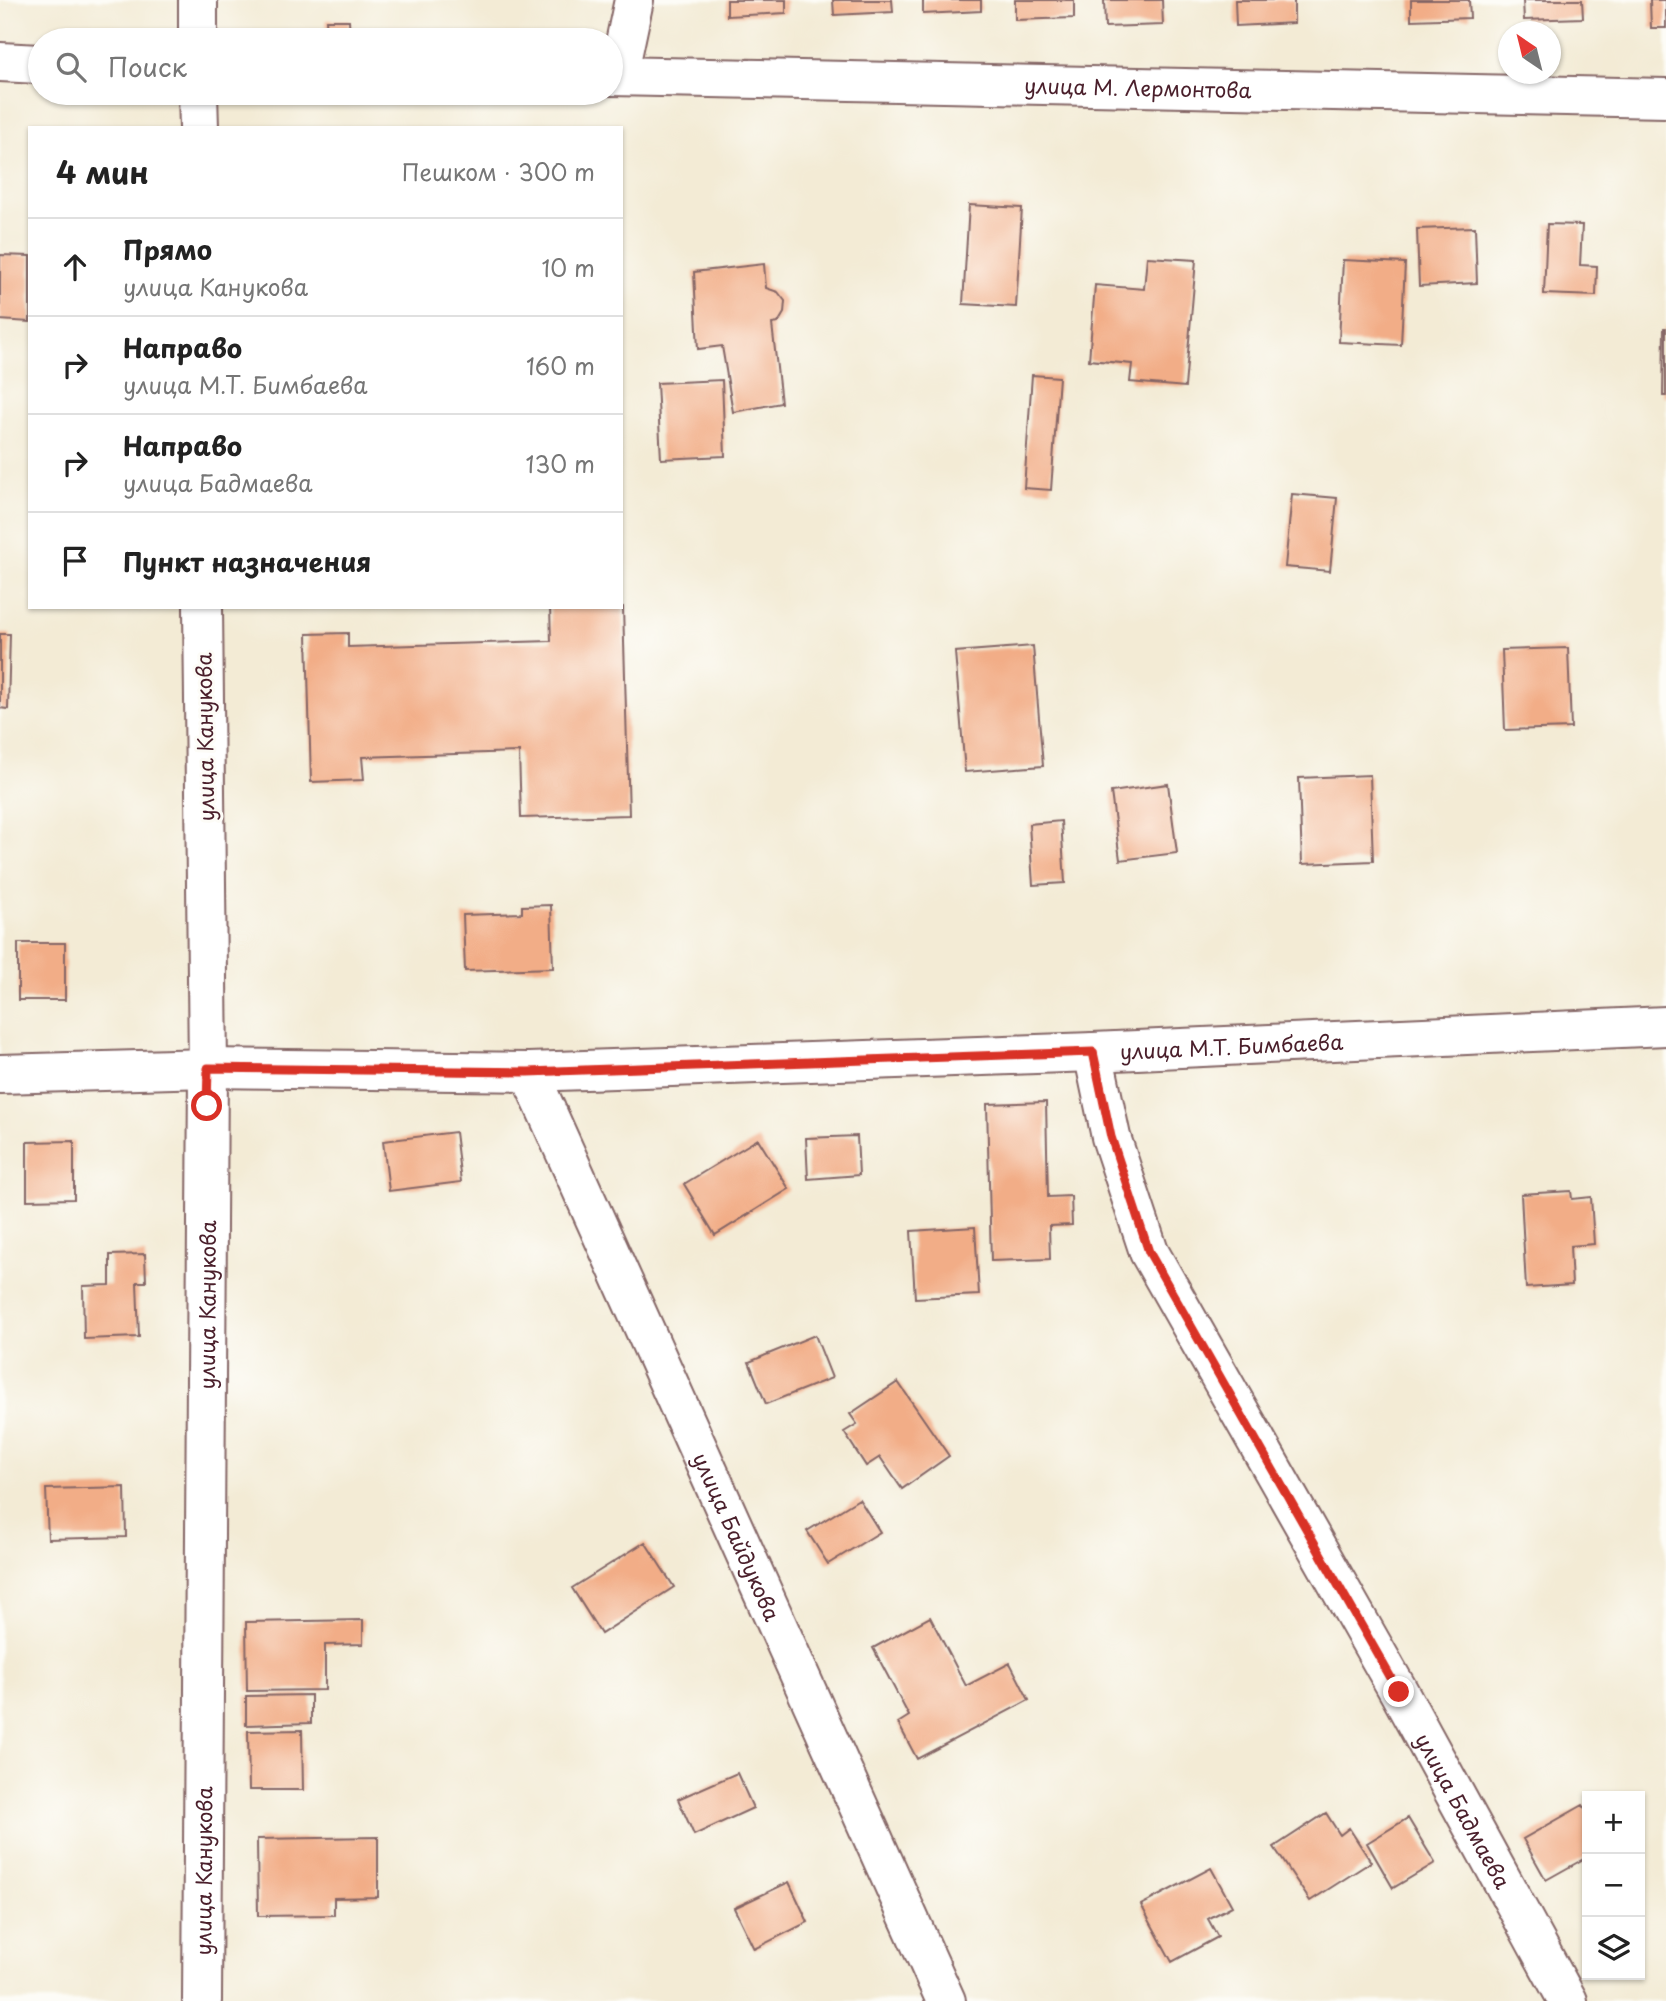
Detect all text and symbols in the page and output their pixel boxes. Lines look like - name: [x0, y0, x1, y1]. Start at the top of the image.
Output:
- north arrow: [1498, 21, 1561, 84]
- search box: [28, 28, 623, 105]
- text: Поиск: [108, 47, 187, 86]
- icon: search: [52, 48, 90, 86]
- street label: улица М. Лермонтова: [1024, 69, 1252, 105]
- text: 4 мин: [56, 149, 149, 194]
- text: Пешком · 300 m: [402, 154, 595, 189]
- text: Прямо: [123, 230, 212, 269]
- icon: ahead: [56, 248, 94, 286]
- text: 10 m: [541, 250, 595, 285]
- text: улица Канукова: [123, 269, 308, 304]
- text: Направо: [123, 328, 242, 367]
- icon: right: [56, 346, 94, 384]
- text: 160 m: [526, 348, 595, 383]
- text: улица М.Т. Бимбаева: [123, 367, 368, 402]
- text: Направо: [123, 426, 242, 465]
- icon: right: [56, 444, 94, 482]
- text: 130 m: [525, 446, 595, 481]
- text: улица Бадмаева: [123, 465, 313, 500]
- icon: arrive: [56, 542, 94, 580]
- text: Пункт назначения: [123, 542, 371, 581]
- street label: улица Канукова: [187, 652, 221, 822]
- street label: улица М.Т. Бимбаева: [1119, 1025, 1344, 1067]
- route start: [191, 1090, 222, 1121]
- street label: улица Канукова: [190, 1220, 223, 1390]
- street label: улица Байдукова: [686, 1447, 789, 1626]
- route end: [1383, 1676, 1414, 1707]
- street label: улица Бадмаева: [1408, 1727, 1519, 1894]
- street label: улица Канукова: [186, 1786, 219, 1956]
- map controls: [1582, 1791, 1645, 1980]
- button: +: [1582, 1791, 1645, 1854]
- button: −: [1582, 1854, 1645, 1917]
- button: layers: [1582, 1917, 1645, 1980]

